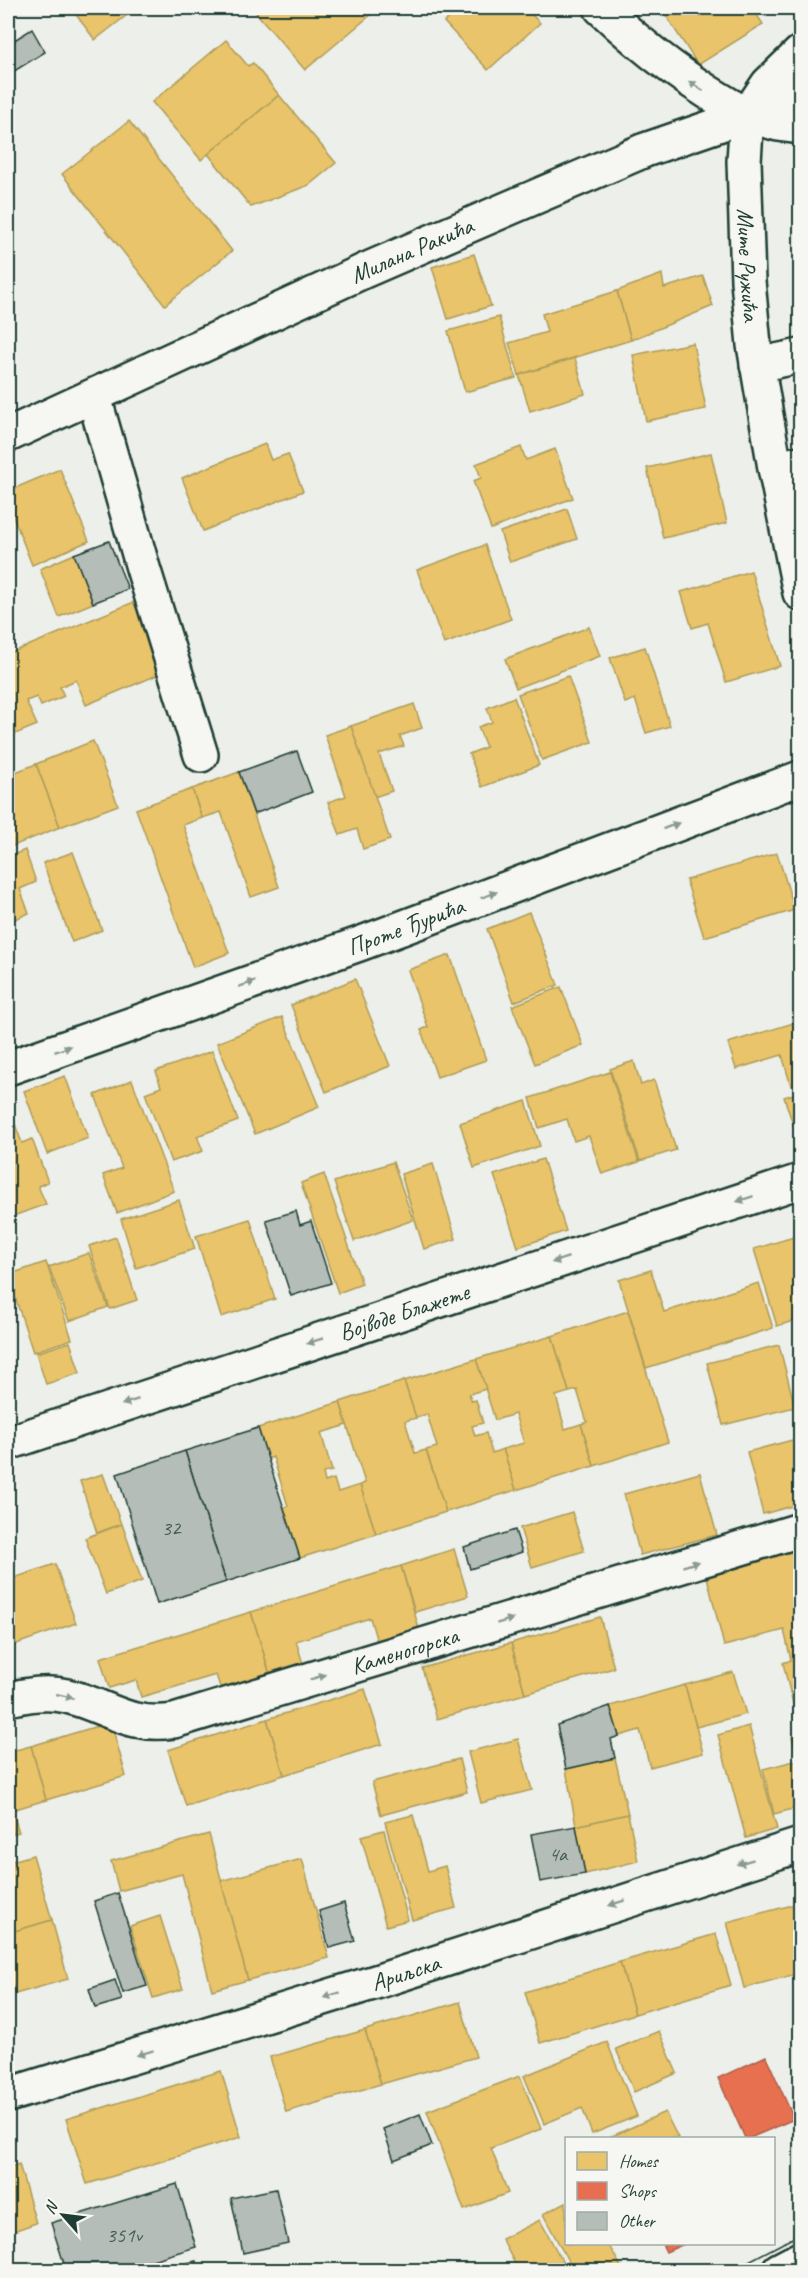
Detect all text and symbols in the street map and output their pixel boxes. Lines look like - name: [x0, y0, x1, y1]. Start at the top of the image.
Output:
- one-way arrow: [689, 80, 705, 92]
- street label: Мите Ружића: [731, 208, 767, 324]
- street label: Милана Ракића: [346, 210, 479, 290]
- one-way arrow: [663, 821, 681, 831]
- street label: Проте Ђурића: [343, 890, 470, 962]
- one-way arrow: [480, 890, 498, 899]
- one-way arrow: [238, 978, 256, 988]
- one-way arrow: [54, 1043, 72, 1053]
- one-way arrow: [736, 1195, 754, 1204]
- one-way arrow: [551, 1256, 569, 1265]
- street label: Војводе Блажете: [335, 1276, 475, 1348]
- one-way arrow: [306, 1337, 324, 1346]
- one-way arrow: [121, 1398, 139, 1408]
- house number: 32: [162, 1515, 182, 1541]
- one-way arrow: [682, 1559, 700, 1568]
- one-way arrow: [496, 1616, 514, 1625]
- street label: Каменогорска: [347, 1620, 463, 1681]
- one-way arrow: [309, 1672, 327, 1681]
- one-way arrow: [56, 1692, 74, 1702]
- house number: 4a: [549, 1841, 569, 1867]
- one-way arrow: [736, 1858, 754, 1867]
- one-way arrow: [608, 1899, 626, 1908]
- street label: Ариљска: [368, 1947, 445, 1998]
- one-way arrow: [323, 1991, 341, 2000]
- one-way arrow: [136, 2049, 154, 2058]
- legend: [565, 2137, 775, 2245]
- text: Homes: [619, 2150, 659, 2172]
- text: Shops: [619, 2180, 658, 2202]
- north arrow: [33, 2185, 93, 2245]
- text: N: [39, 2197, 63, 2217]
- text: Other: [619, 2210, 656, 2232]
- house number: 351v: [106, 2222, 144, 2248]

